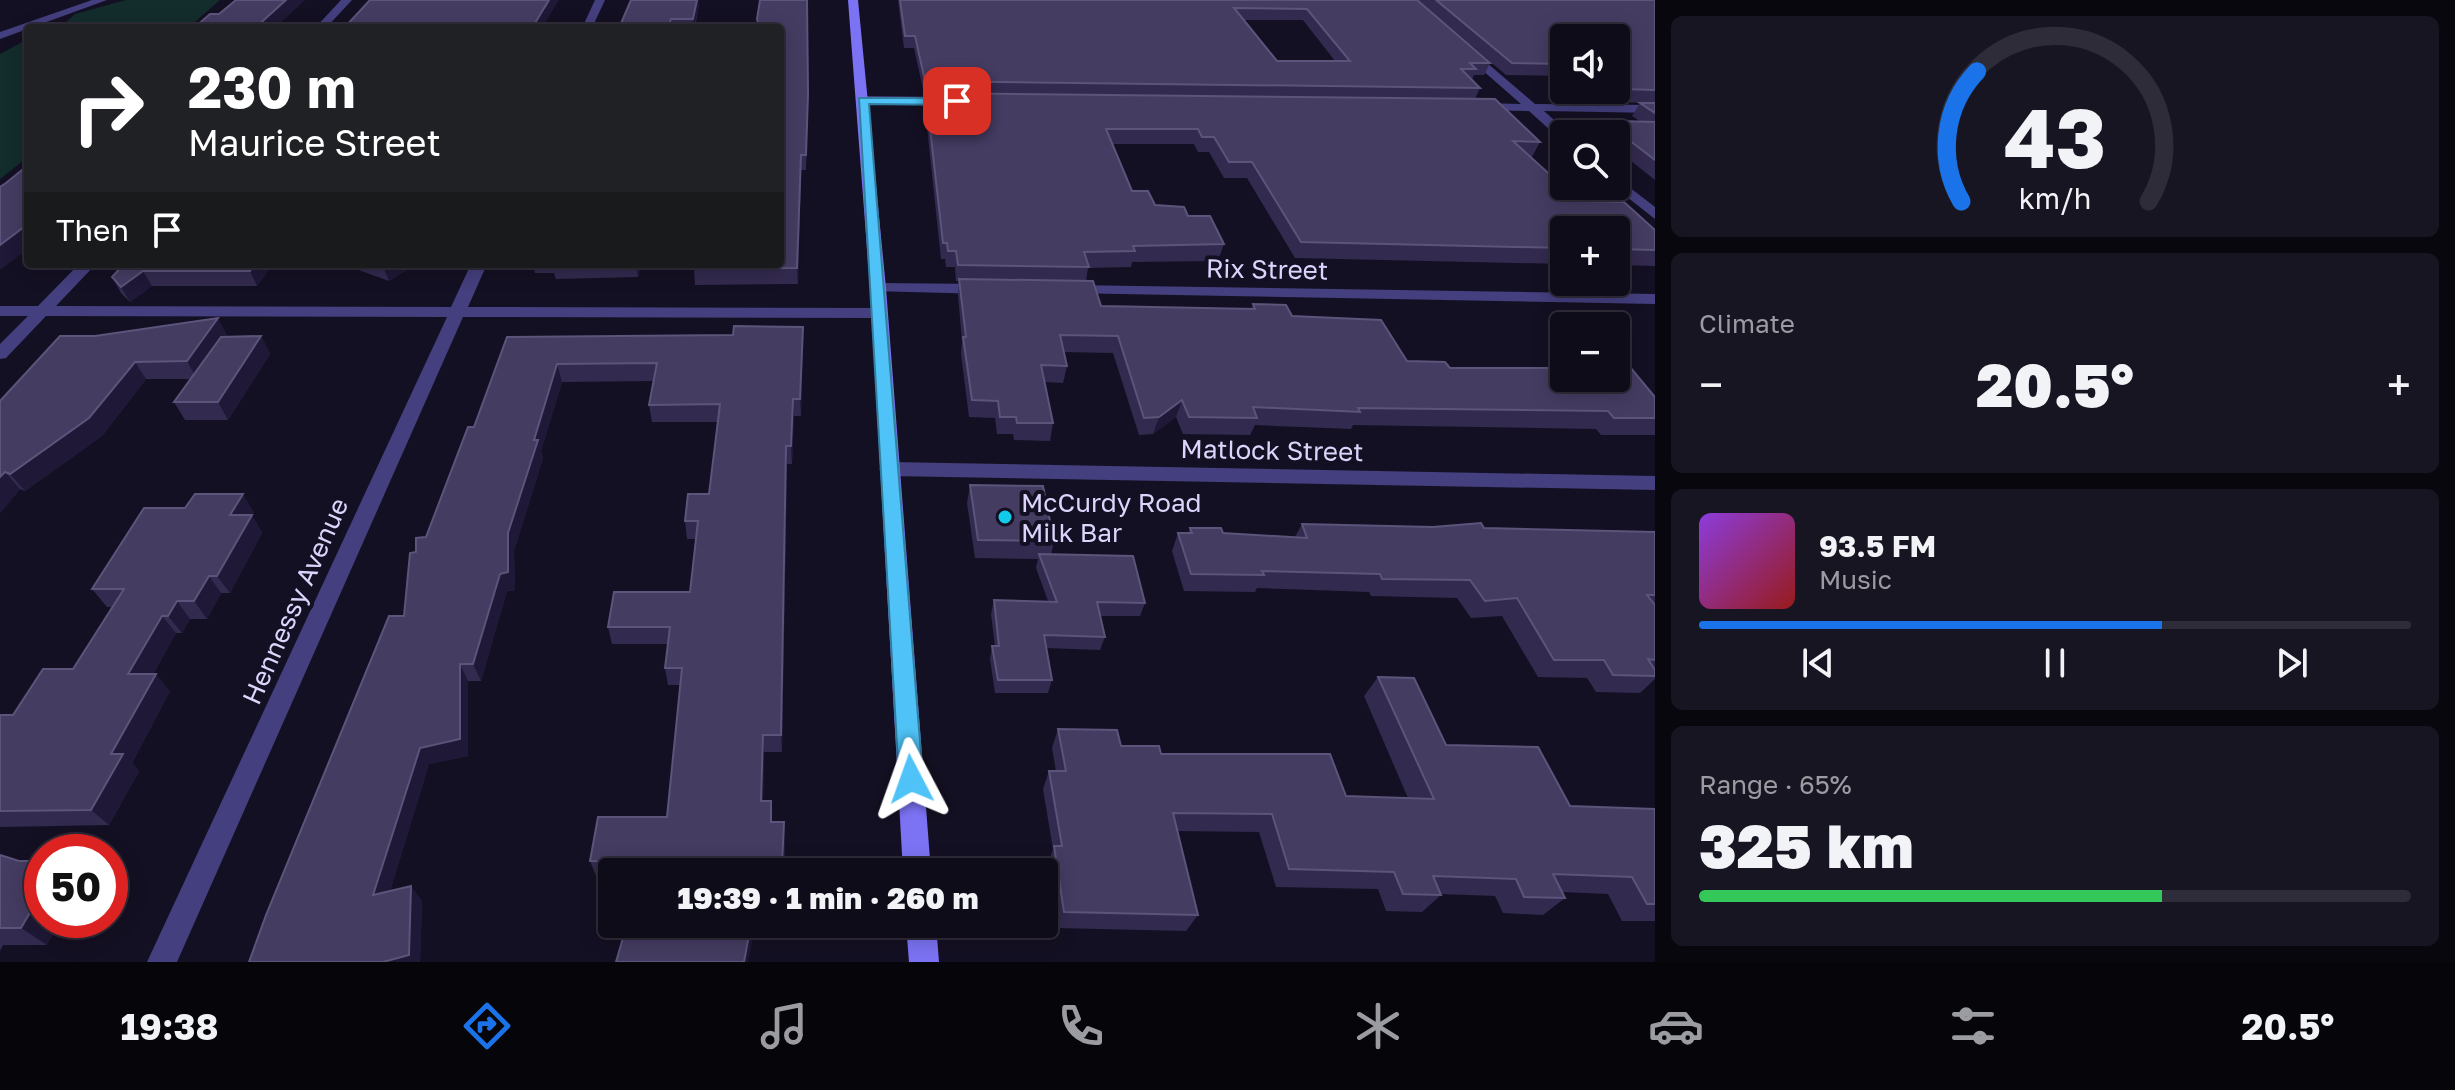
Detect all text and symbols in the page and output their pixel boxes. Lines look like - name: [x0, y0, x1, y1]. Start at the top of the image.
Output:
- map controls: [1550, 24, 1630, 392]
- button: sound: [1550, 24, 1630, 104]
- text: 230 m: [188, 53, 356, 120]
- icon: right: [56, 56, 160, 160]
- pin: [923, 67, 991, 135]
- icon: arrive: [935, 79, 979, 123]
- text: 43: [2004, 86, 2106, 186]
- button: search: [1550, 120, 1630, 200]
- text: Maurice Street: [188, 121, 441, 164]
- text: km/h: [2019, 181, 2091, 215]
- icon: arrive: [145, 208, 189, 252]
- text: Then: [56, 212, 129, 248]
- button: +: [1550, 216, 1630, 296]
- street label: Rix Street: [1206, 252, 1328, 286]
- text: Climate: [1699, 308, 1795, 339]
- button: −: [1550, 312, 1630, 392]
- text: 20.5°: [1976, 348, 2134, 420]
- text: −: [1699, 358, 1723, 411]
- text: +: [2387, 358, 2411, 411]
- street label: Matlock Street: [1180, 433, 1364, 467]
- place label: McCurdy Road Milk Bar: [1021, 487, 1202, 548]
- street label: Hennessy Avenue: [236, 493, 354, 709]
- marker: McCurdy Road Milk Bar: [996, 508, 1014, 526]
- text: 93.5 FM: [1819, 528, 1936, 564]
- text: Music: [1819, 564, 1892, 595]
- icon: previous: [1796, 641, 1840, 685]
- icon: pause: [2033, 641, 2077, 685]
- icon: next: [2270, 641, 2314, 685]
- position arrow: [869, 737, 953, 821]
- text: Range · 65%: [1699, 769, 1852, 800]
- text: 325 km: [1699, 809, 1914, 881]
- speed limit sign: 50: [24, 834, 128, 938]
- text: 19:39 · 1 min · 260 m: [677, 880, 979, 916]
- icon: directions: [459, 998, 515, 1054]
- icon: music: [756, 998, 812, 1054]
- icon: phone: [1053, 998, 1109, 1054]
- icon: climate: [1350, 998, 1406, 1054]
- icon: car: [1648, 998, 1704, 1054]
- icon: filters: [1945, 998, 2001, 1054]
- text: 19:38: [121, 1005, 218, 1048]
- text: 20.5°: [2242, 1005, 2334, 1048]

